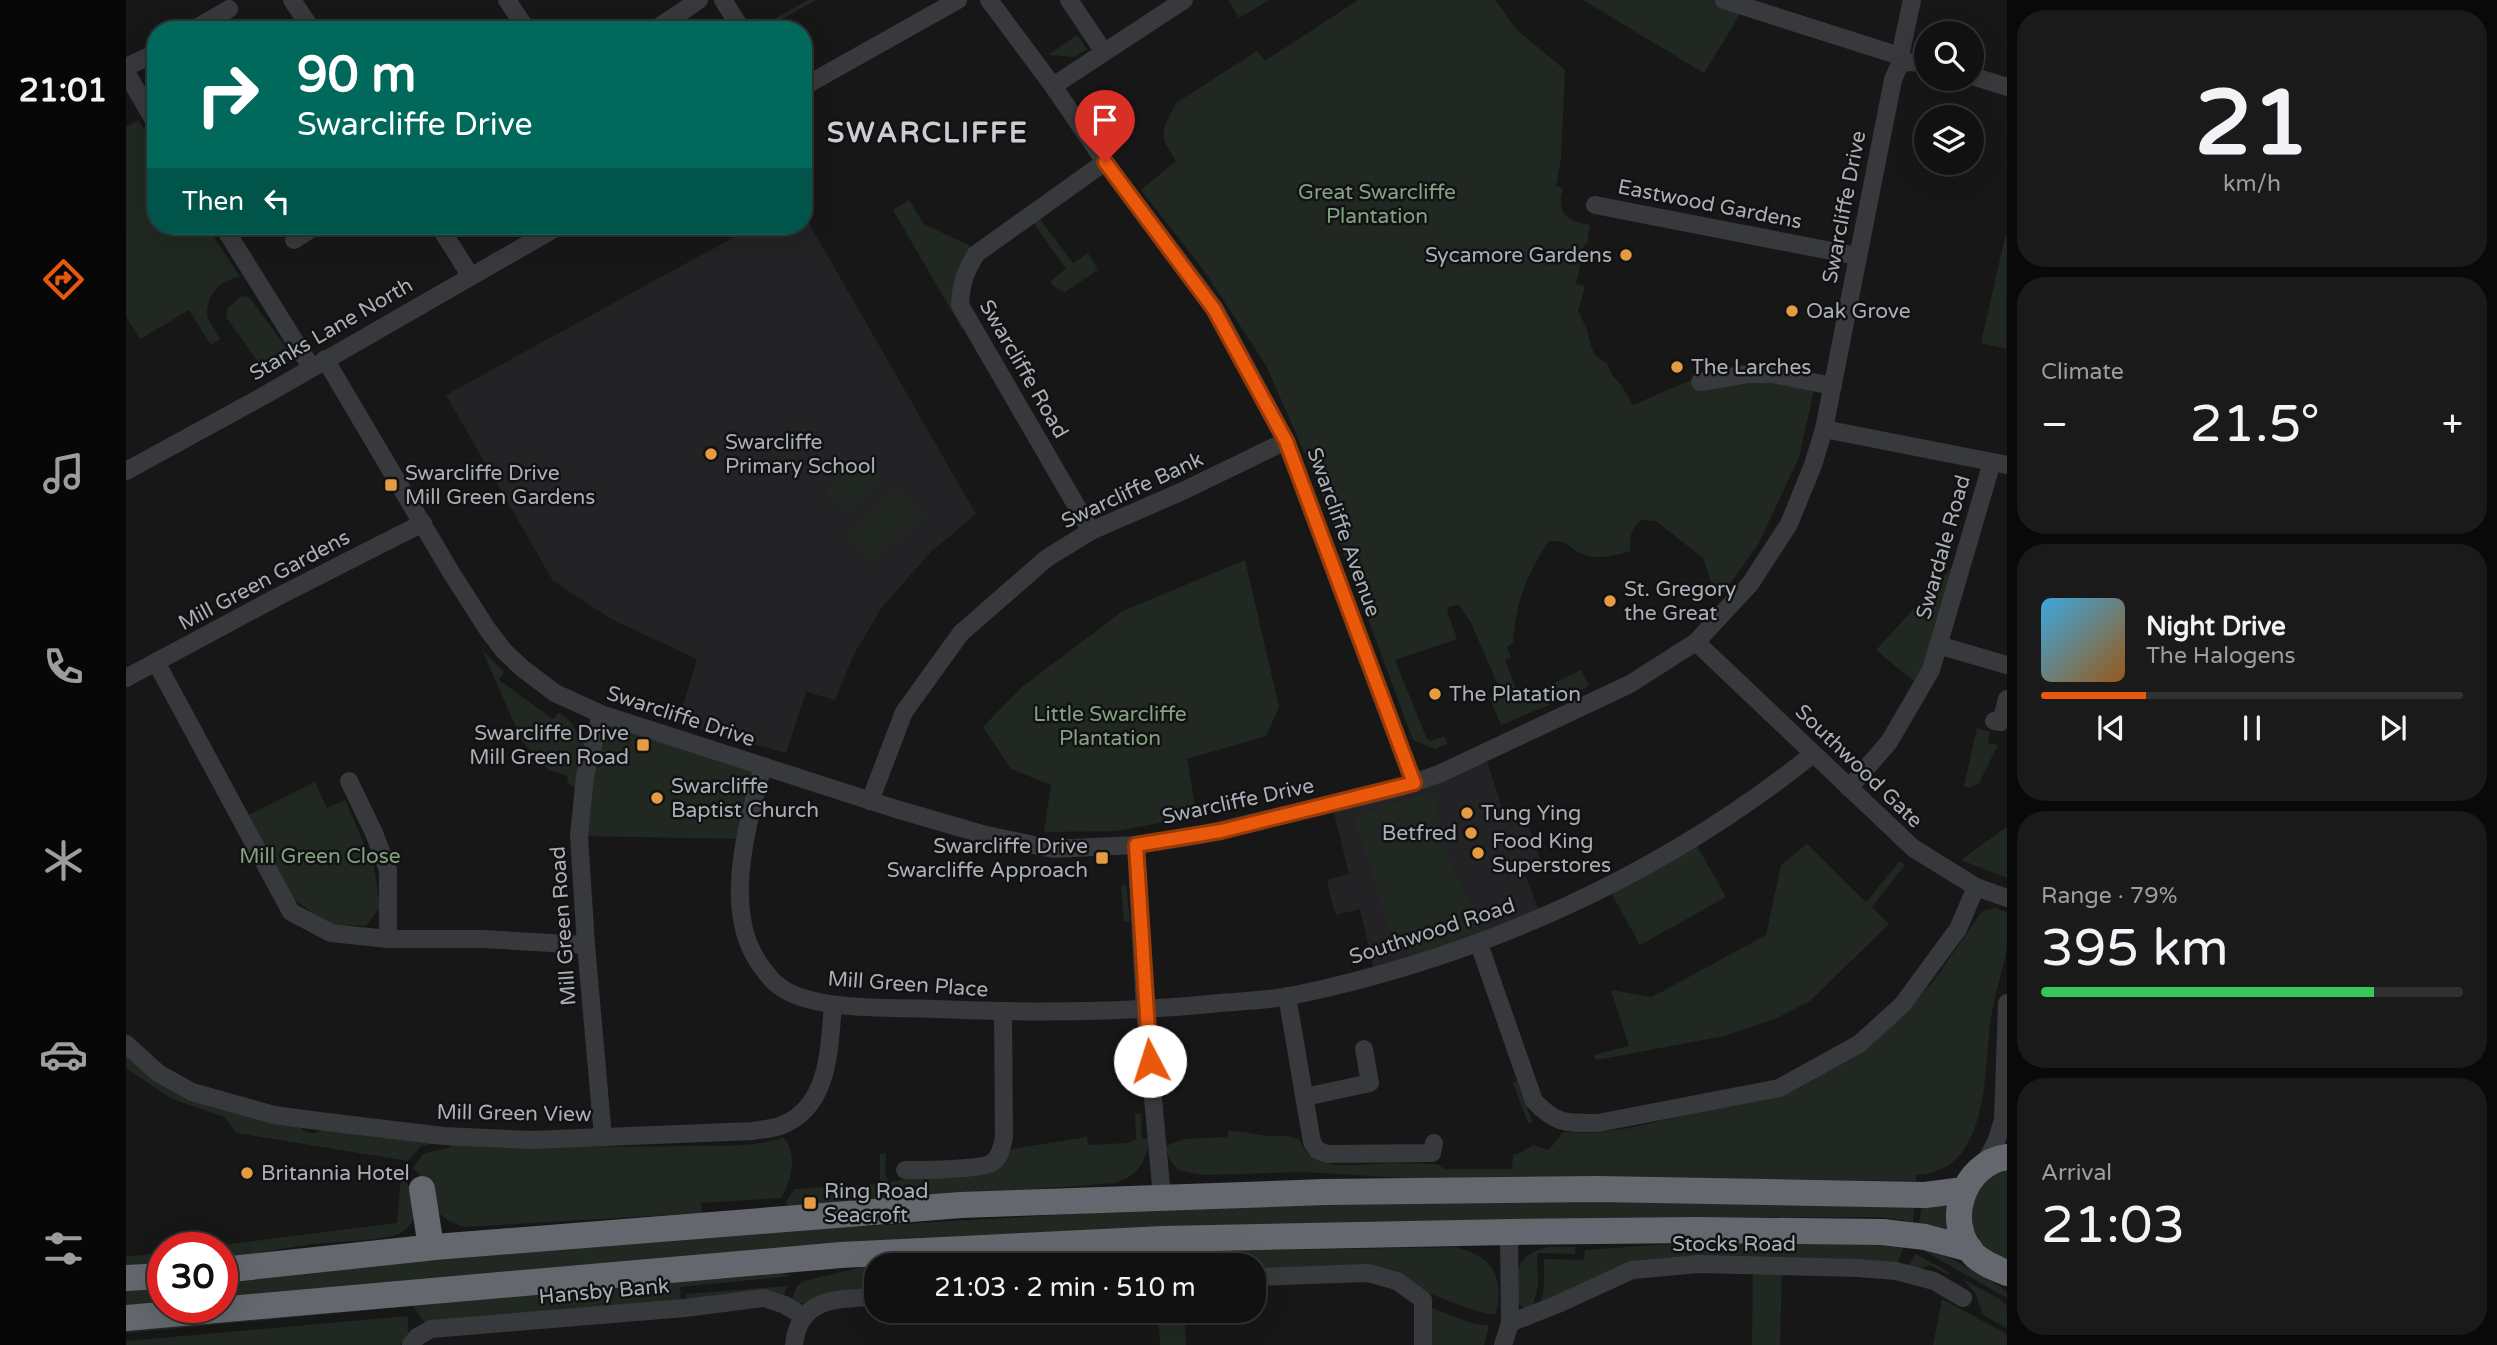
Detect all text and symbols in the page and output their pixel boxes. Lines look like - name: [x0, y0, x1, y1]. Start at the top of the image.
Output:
- map controls: [1914, 21, 1984, 175]
- button: search: [1914, 21, 1984, 91]
- text: 90 m: [297, 46, 416, 105]
- icon: right: [182, 49, 273, 140]
- text: 21: [2195, 69, 2309, 179]
- text: 21:01: [19, 72, 107, 110]
- pin: [1075, 90, 1135, 162]
- icon: arrive: [1086, 101, 1124, 139]
- button: layers: [1914, 105, 1984, 175]
- text: Swarcliffe Drive: [297, 106, 533, 144]
- district label: SWARCLIFFE: [827, 116, 1029, 150]
- street label: Swarcliffe Drive: [1817, 129, 1872, 285]
- text: km/h: [2223, 170, 2281, 198]
- street label: Eastwood Gardens: [1616, 174, 1804, 235]
- park label: Great Swarcliffe Plantation: [1298, 180, 1456, 229]
- icon: left: [258, 182, 296, 220]
- text: Then: [182, 186, 244, 217]
- place label: Sycamore Gardens: [1425, 243, 1612, 268]
- marker: Sycamore Gardens: [1618, 247, 1634, 263]
- icon: directions: [39, 255, 88, 304]
- street label: Stanks Lane North: [245, 273, 417, 386]
- street label: Swarcliffe Road: [974, 296, 1073, 443]
- place label: Oak Grove: [1806, 299, 1911, 324]
- marker: Oak Grove: [1784, 303, 1800, 319]
- place label: The Larches: [1691, 355, 1811, 380]
- text: Climate: [2041, 358, 2124, 386]
- marker: The Larches: [1669, 359, 1685, 375]
- text: 21.5°: [2190, 393, 2320, 456]
- text: −: [2041, 402, 2068, 448]
- text: +: [2442, 402, 2463, 448]
- place label: Swarcliffe Primary School: [725, 430, 876, 479]
- street label: Swarcliffe Avenue: [1301, 444, 1386, 620]
- marker: Swarcliffe Primary School: [703, 446, 719, 462]
- street label: Swarcliffe Bank: [1057, 447, 1207, 534]
- icon: music: [39, 449, 88, 498]
- place label: Swarcliffe Drive Mill Green Gardens: [405, 461, 595, 510]
- street label: Swardale Road: [1911, 472, 1976, 622]
- marker: Swarcliffe Drive Mill Green Gardens: [383, 477, 399, 493]
- street label: Mill Green Gardens: [174, 525, 354, 636]
- place label: St. Gregory the Great: [1624, 577, 1736, 626]
- marker: St. Gregory the Great: [1602, 593, 1618, 609]
- text: Night Drive: [2146, 611, 2286, 642]
- icon: phone: [39, 642, 88, 691]
- text: The Halogens: [2146, 642, 2295, 670]
- street label: Swarcliffe Drive: [603, 681, 758, 752]
- place label: The Platation: [1449, 682, 1581, 707]
- marker: The Platation: [1427, 686, 1443, 702]
- street label: Southwood Gate: [1790, 699, 1927, 833]
- park label: Little Swarcliffe Plantation: [1033, 702, 1187, 751]
- icon: previous: [2092, 709, 2130, 747]
- icon: pause: [2233, 709, 2271, 747]
- icon: next: [2374, 709, 2412, 747]
- place label: Swarcliffe Drive Mill Green Road: [469, 721, 629, 770]
- marker: Swarcliffe Drive Mill Green Road: [635, 737, 651, 753]
- street label: Swarcliffe Drive: [1160, 773, 1316, 830]
- place label: Swarcliffe Baptist Church: [671, 774, 819, 823]
- marker: Swarcliffe Baptist Church: [649, 790, 665, 806]
- place label: Tung Ying: [1481, 801, 1581, 826]
- marker: Tung Ying: [1459, 805, 1475, 821]
- place label: Betfred: [1382, 821, 1457, 846]
- marker: Betfred: [1463, 825, 1479, 841]
- place label: Food King Superstores: [1492, 829, 1611, 878]
- place label: Swarcliffe Drive Swarcliffe Approach: [887, 834, 1088, 883]
- icon: climate: [39, 836, 88, 885]
- park label: Mill Green Close: [239, 844, 401, 869]
- street label: Mill Green Road: [545, 845, 582, 1006]
- marker: Food King Superstores: [1470, 845, 1486, 861]
- marker: Swarcliffe Drive Swarcliffe Approach: [1094, 850, 1110, 866]
- text: Range · 79%: [2041, 882, 2177, 910]
- street label: Southwood Road: [1346, 893, 1518, 970]
- text: 395 km: [2041, 917, 2229, 980]
- street label: Mill Green Place: [827, 966, 989, 1003]
- position arrow: [1113, 1024, 1187, 1098]
- icon: car: [39, 1030, 88, 1079]
- street label: Mill Green View: [436, 1100, 592, 1127]
- text: Arrival: [2041, 1159, 2112, 1187]
- place label: Britannia Hotel: [261, 1161, 410, 1186]
- marker: Britannia Hotel: [239, 1165, 255, 1181]
- place label: Ring Road Seacroft: [824, 1179, 928, 1228]
- text: 21:03: [2041, 1194, 2185, 1257]
- marker: Ring Road Seacroft: [802, 1195, 818, 1211]
- icon: filters: [39, 1224, 88, 1273]
- speed limit sign: 30: [147, 1232, 238, 1323]
- street label: Stocks Road: [1672, 1232, 1796, 1257]
- text: 21:03 · 2 min · 510 m: [934, 1272, 1196, 1303]
- street label: Hansby Bank: [538, 1273, 670, 1310]

